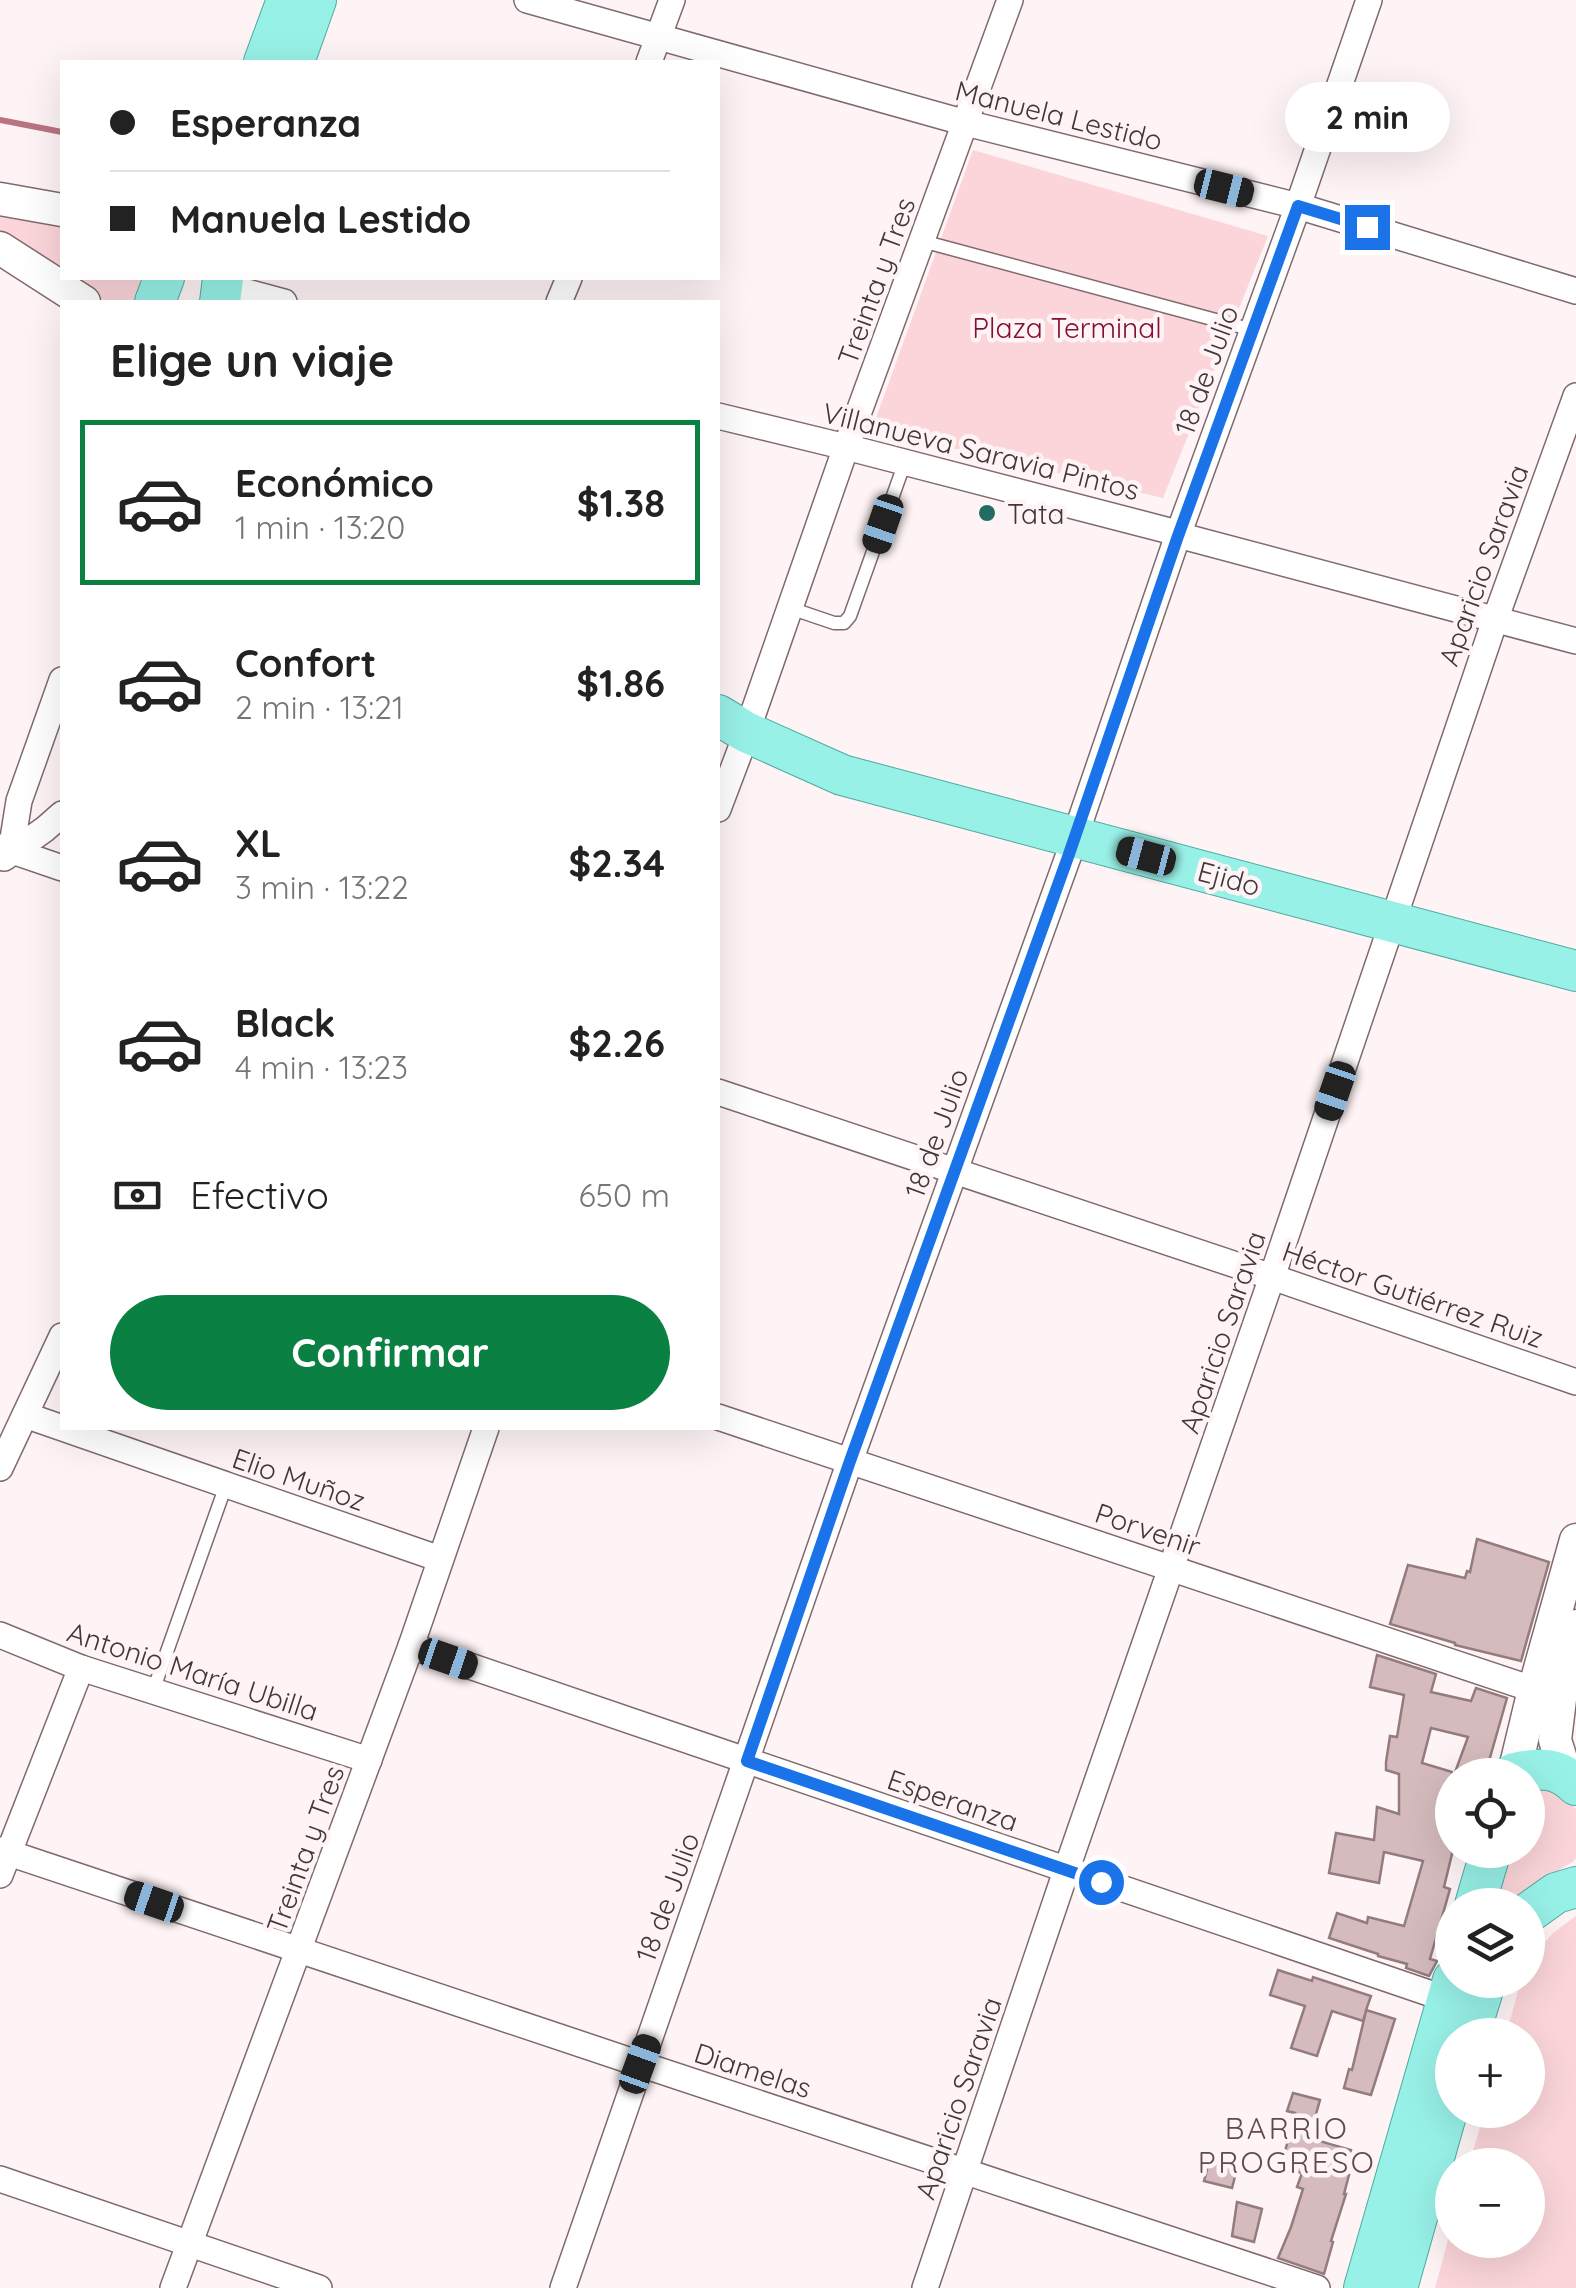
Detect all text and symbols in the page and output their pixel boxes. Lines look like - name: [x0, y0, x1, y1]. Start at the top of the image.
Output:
- street label: Manuela Lestido: [952, 72, 1166, 158]
- callout: 2 min: [1284, 82, 1450, 152]
- text: 2 min: [1326, 97, 1409, 137]
- text: Esperanza: [170, 99, 361, 147]
- car: [1191, 166, 1257, 210]
- street label: Treinta y Tres: [830, 193, 922, 369]
- text: Manuela Lestido: [170, 195, 471, 243]
- route end: [1345, 205, 1390, 250]
- street label: 18 de Julio: [1166, 301, 1246, 439]
- park label: Plaza Terminal: [972, 310, 1162, 345]
- text: Elige un viaje: [110, 332, 394, 388]
- street label: Villanueva Saravia Pintos: [819, 395, 1143, 507]
- icon: car: [115, 458, 205, 548]
- text: Económico: [235, 459, 434, 507]
- street label: Aparicio Saravia: [1430, 460, 1536, 670]
- text: $1.38: [577, 479, 665, 527]
- car: [859, 491, 907, 557]
- place label: Tata: [1007, 496, 1065, 531]
- marker: Tata: [976, 502, 998, 524]
- text: 1 min · 13:20: [235, 507, 405, 547]
- icon: car: [115, 638, 205, 728]
- text: Confort: [235, 639, 376, 687]
- text: $1.86: [576, 659, 665, 707]
- text: 2 min · 13:21: [235, 687, 404, 727]
- icon: car: [115, 818, 205, 908]
- text: XL: [235, 819, 281, 867]
- car: [1113, 834, 1179, 878]
- text: $2.34: [568, 839, 665, 887]
- street label: Ejido: [1194, 853, 1264, 903]
- text: 3 min · 13:22: [235, 867, 409, 907]
- icon: car: [115, 998, 205, 1088]
- text: Black: [235, 999, 335, 1047]
- text: $2.26: [569, 1019, 665, 1067]
- text: 4 min · 13:23: [235, 1047, 408, 1087]
- car: [1311, 1058, 1359, 1124]
- street label: 18 de Julio: [896, 1064, 976, 1202]
- icon: cash: [110, 1168, 165, 1223]
- text: Efectivo: [190, 1171, 329, 1219]
- text: 650 m: [578, 1175, 670, 1215]
- street label: Aparicio Saravia: [1171, 1226, 1273, 1438]
- street label: Héctor Gutiérrez Ruiz: [1278, 1233, 1548, 1355]
- button: Confirmar: [110, 1295, 670, 1410]
- street label: Elio Muñoz: [228, 1440, 370, 1518]
- street label: Porvenir: [1091, 1495, 1205, 1563]
- street label: Antonio María Ubilla: [63, 1614, 323, 1728]
- car: [415, 1635, 481, 1683]
- map controls: [1435, 1758, 1545, 2258]
- button: locate: [1435, 1758, 1545, 1868]
- street label: Treinta y Tres: [259, 1761, 351, 1937]
- street label: Esperanza: [883, 1761, 1023, 1839]
- street label: 18 de Julio: [627, 1828, 707, 1966]
- route start: [1079, 1860, 1124, 1905]
- car: [121, 1878, 187, 1926]
- button: layers: [1435, 1888, 1545, 1998]
- street label: Aparicio Saravia: [907, 1992, 1009, 2204]
- button: +: [1435, 2018, 1545, 2128]
- car: [616, 2031, 664, 2097]
- street label: Diamelas: [690, 2035, 816, 2105]
- district label: BARRIO PROGRESO: [1198, 2109, 1376, 2181]
- button: −: [1435, 2148, 1545, 2258]

